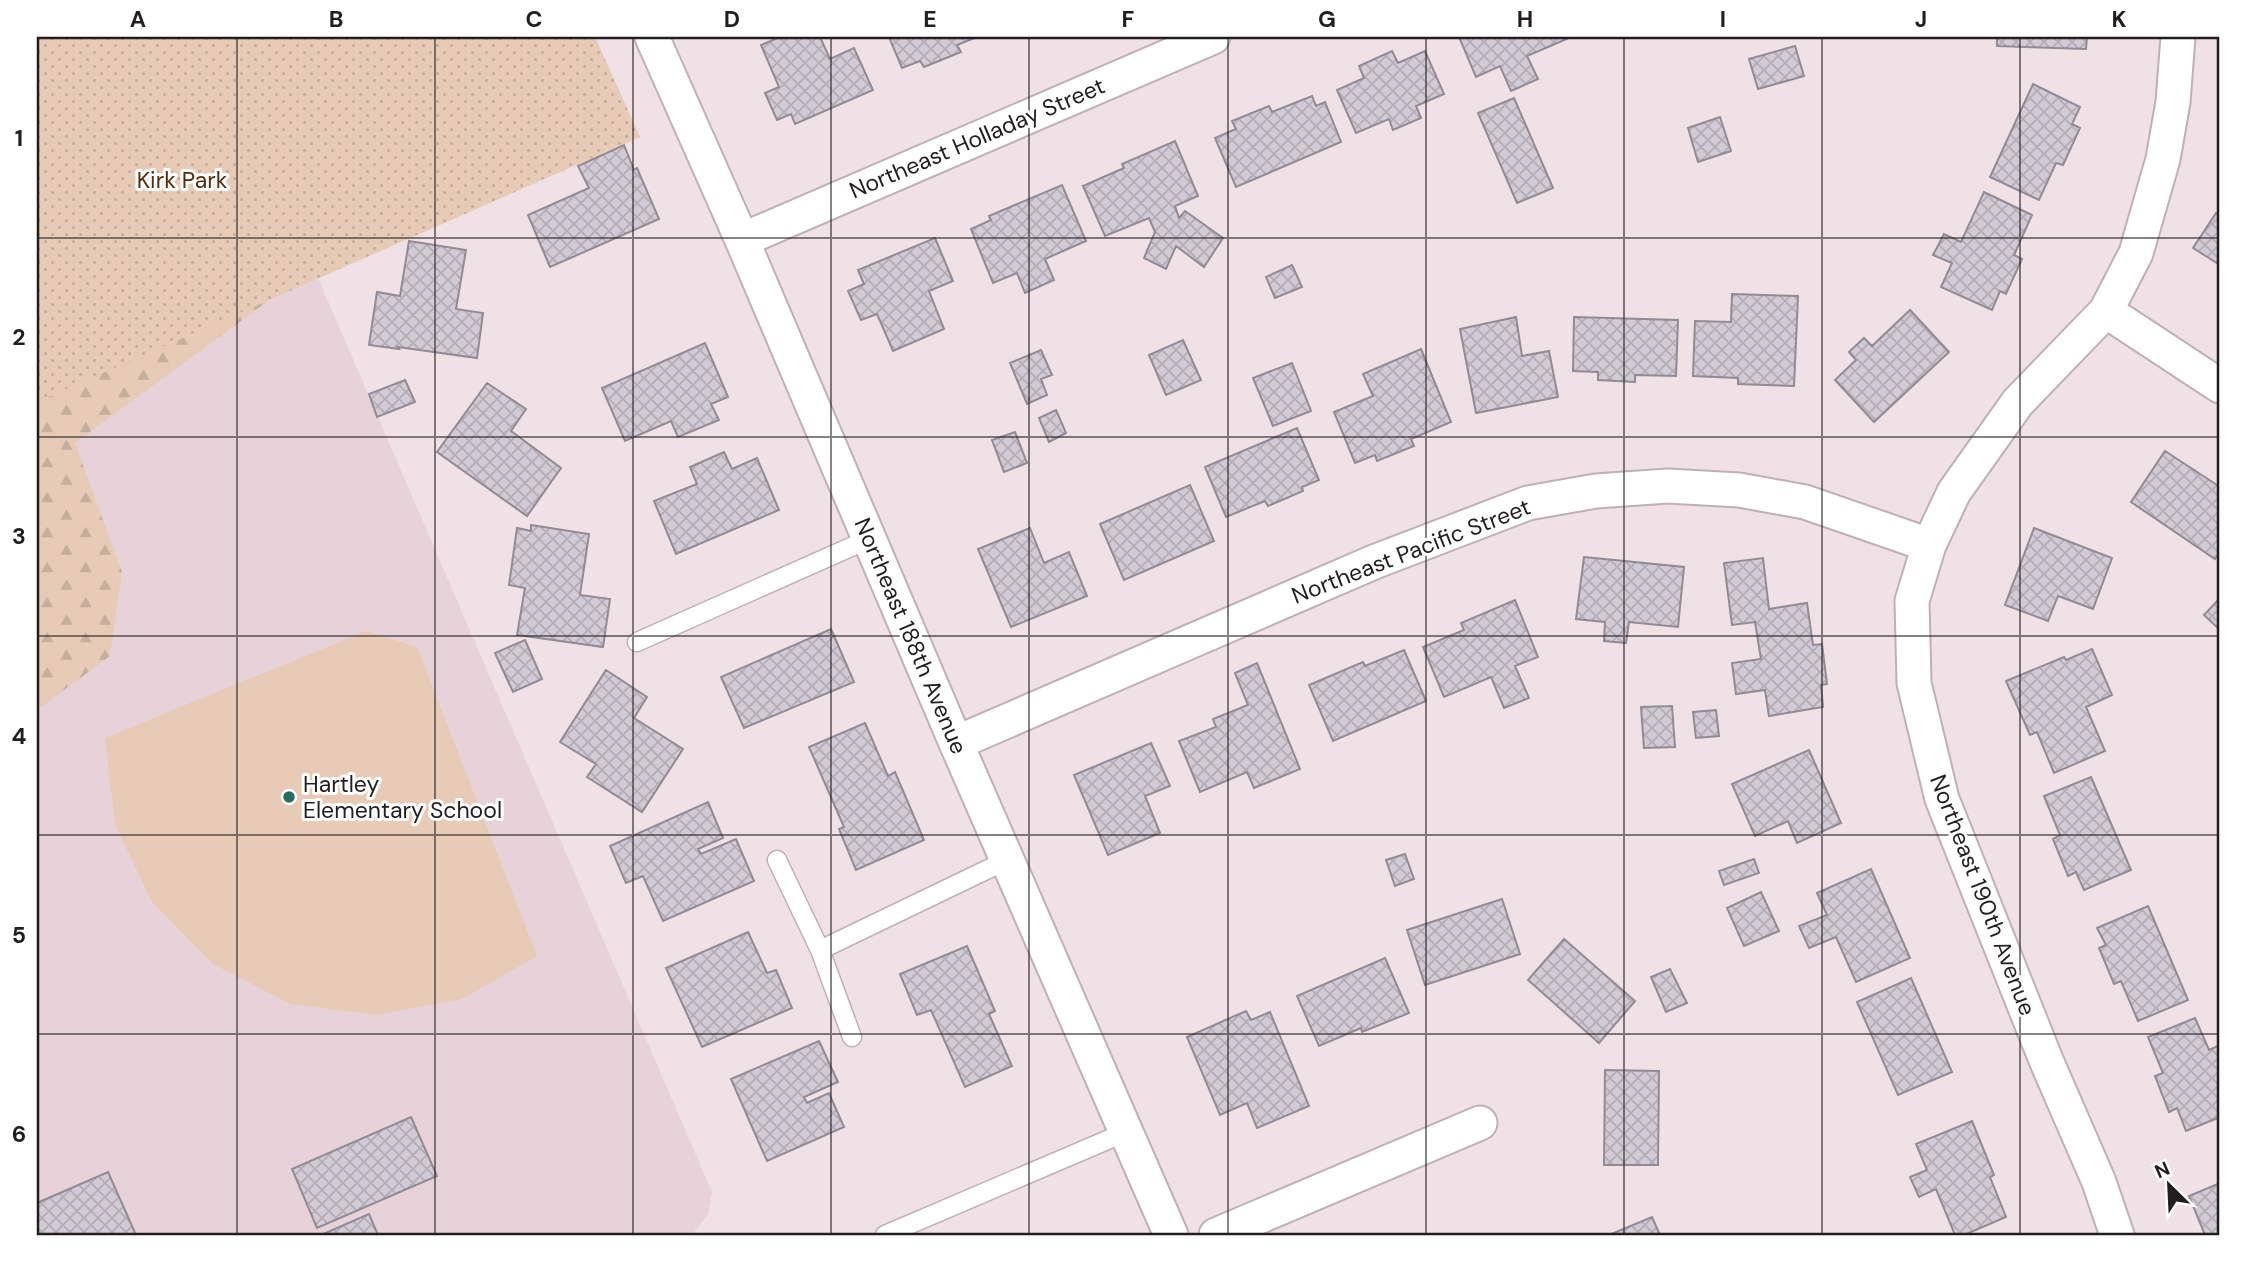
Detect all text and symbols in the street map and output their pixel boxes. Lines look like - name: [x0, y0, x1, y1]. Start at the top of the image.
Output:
- text: A: [130, 4, 146, 34]
- text: B: [329, 4, 343, 34]
- text: C: [526, 4, 542, 34]
- text: D: [724, 4, 740, 34]
- text: E: [923, 4, 937, 34]
- text: F: [1122, 4, 1135, 34]
- text: G: [1318, 4, 1336, 34]
- text: H: [1517, 4, 1533, 34]
- text: I: [1720, 4, 1726, 34]
- text: J: [1915, 4, 1927, 34]
- text: K: [2111, 4, 2127, 34]
- street label: Northeast Holladay Street: [845, 71, 1109, 205]
- text: 1: [15, 123, 23, 153]
- park label: Kirk Park: [137, 165, 228, 195]
- text: 2: [12, 322, 26, 352]
- street label: Northeast Pacific Street: [1287, 492, 1535, 610]
- street label: Northeast 188th Avenue: [848, 513, 974, 759]
- text: 3: [12, 521, 26, 551]
- text: 4: [12, 721, 27, 751]
- place label: Hartley Elementary School: [303, 769, 502, 825]
- street label: Northeast 190th Avenue: [1923, 770, 2043, 1020]
- marker: Hartley Elementary School: [281, 789, 297, 805]
- text: 5: [12, 920, 26, 950]
- text: 6: [12, 1119, 26, 1149]
- north arrow: [2134, 1150, 2204, 1220]
- text: N: [2151, 1156, 2174, 1184]

